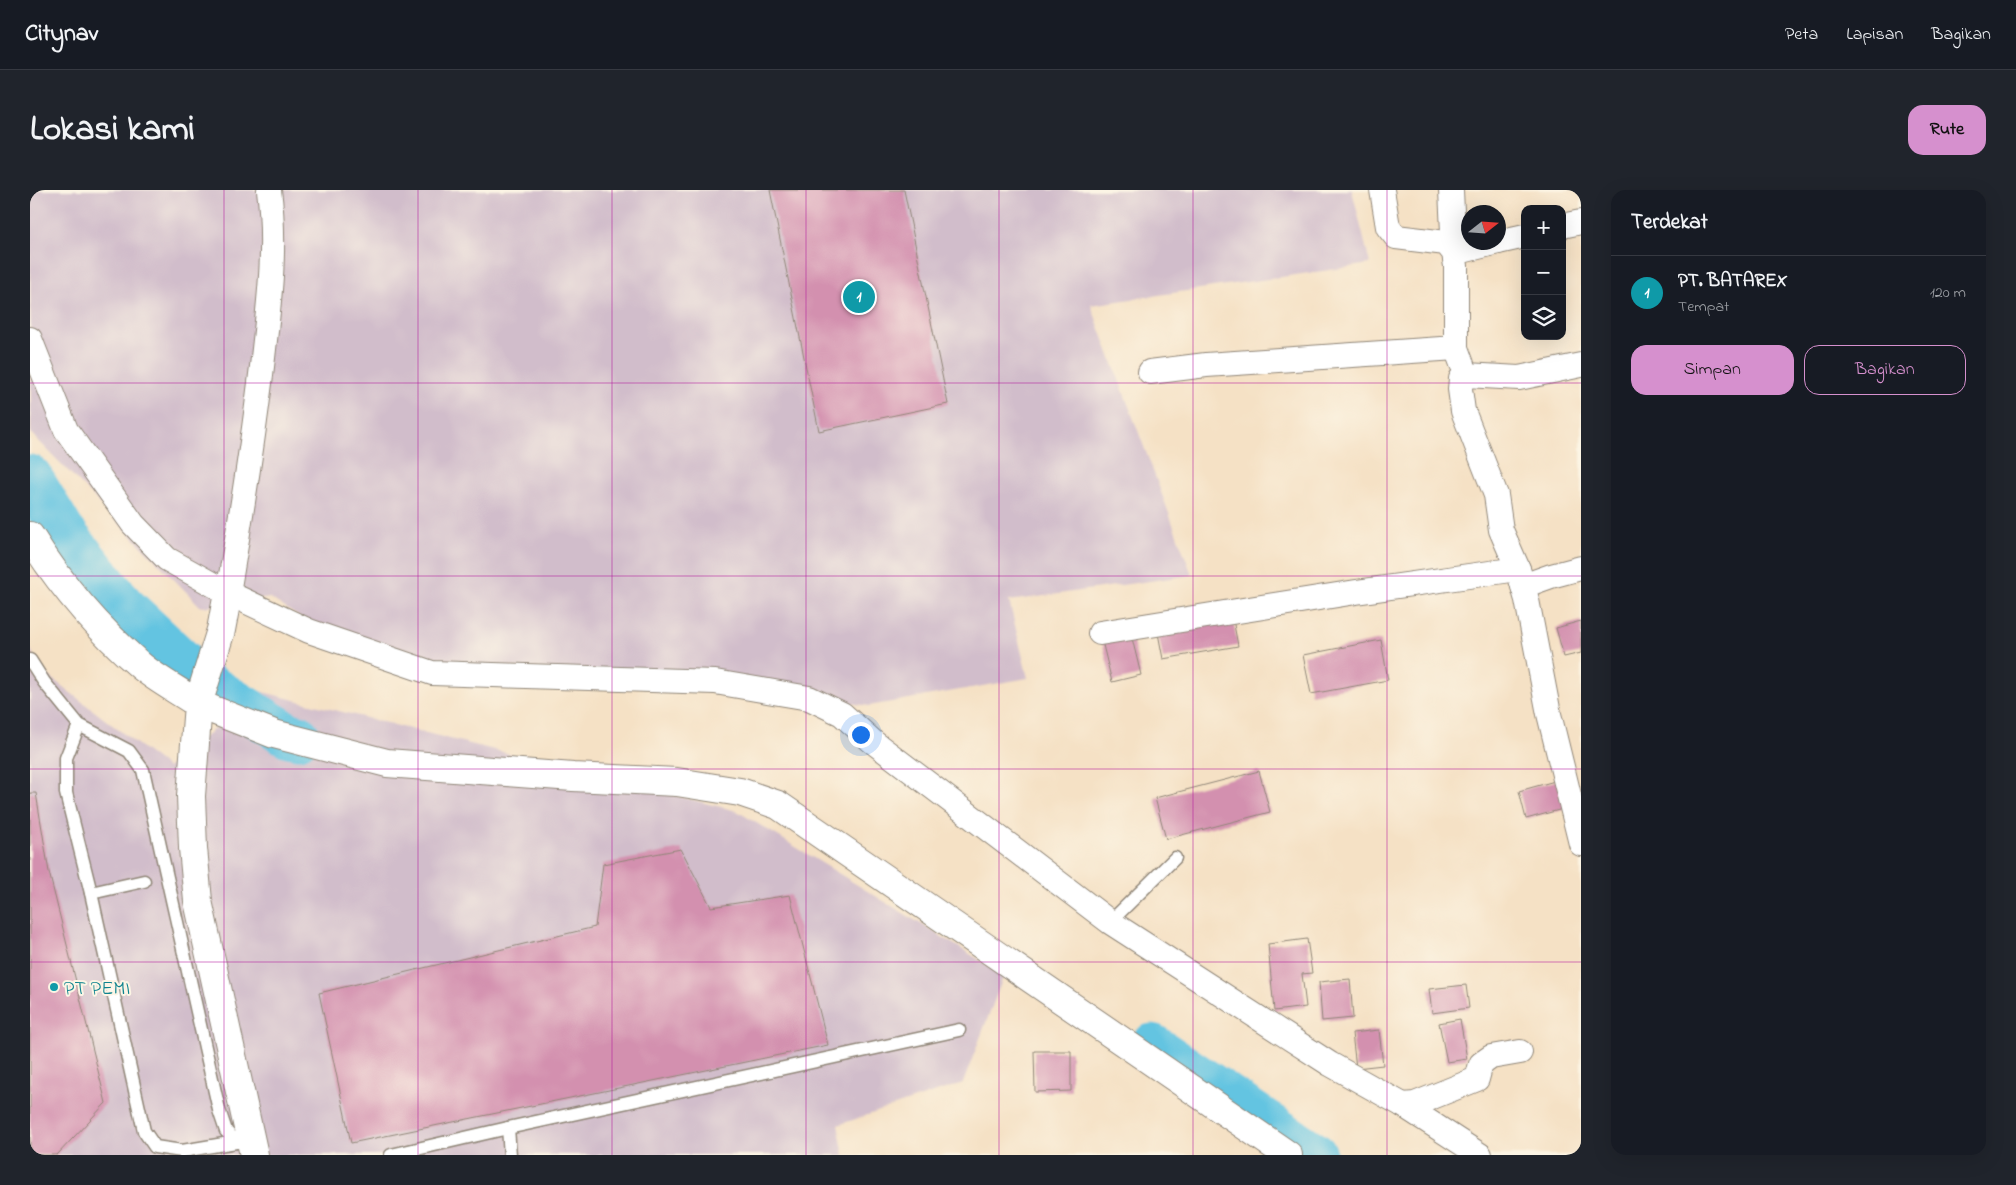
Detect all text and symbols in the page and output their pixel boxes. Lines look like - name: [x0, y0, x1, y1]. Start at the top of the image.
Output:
- text: Citynav: [25, 17, 98, 52]
- text: Peta: [1785, 22, 1818, 48]
- text: Lapisan: [1846, 22, 1903, 48]
- text: Bagikan: [1931, 22, 1991, 48]
- text: Lokasi kami: [30, 105, 195, 156]
- button: Rute: [1908, 105, 1986, 155]
- north arrow: [1461, 205, 1506, 250]
- map controls: [1521, 205, 1566, 340]
- button: +: [1521, 205, 1566, 250]
- text: Terdekat: [1631, 208, 1708, 238]
- button: −: [1521, 250, 1566, 295]
- text: PT. BATAREX: [1678, 268, 1787, 295]
- pin: 1: [843, 278, 875, 316]
- text: 1: [1644, 281, 1650, 305]
- text: 120 m: [1930, 281, 1966, 305]
- button: layers: [1521, 295, 1566, 340]
- text: Tempat: [1678, 295, 1729, 319]
- button: Simpan: [1631, 345, 1794, 395]
- button: Bagikan: [1804, 345, 1966, 395]
- your location: [848, 722, 874, 748]
- place label: PT PEMI: [64, 975, 130, 1004]
- marker: PT PEMI: [48, 981, 60, 993]

